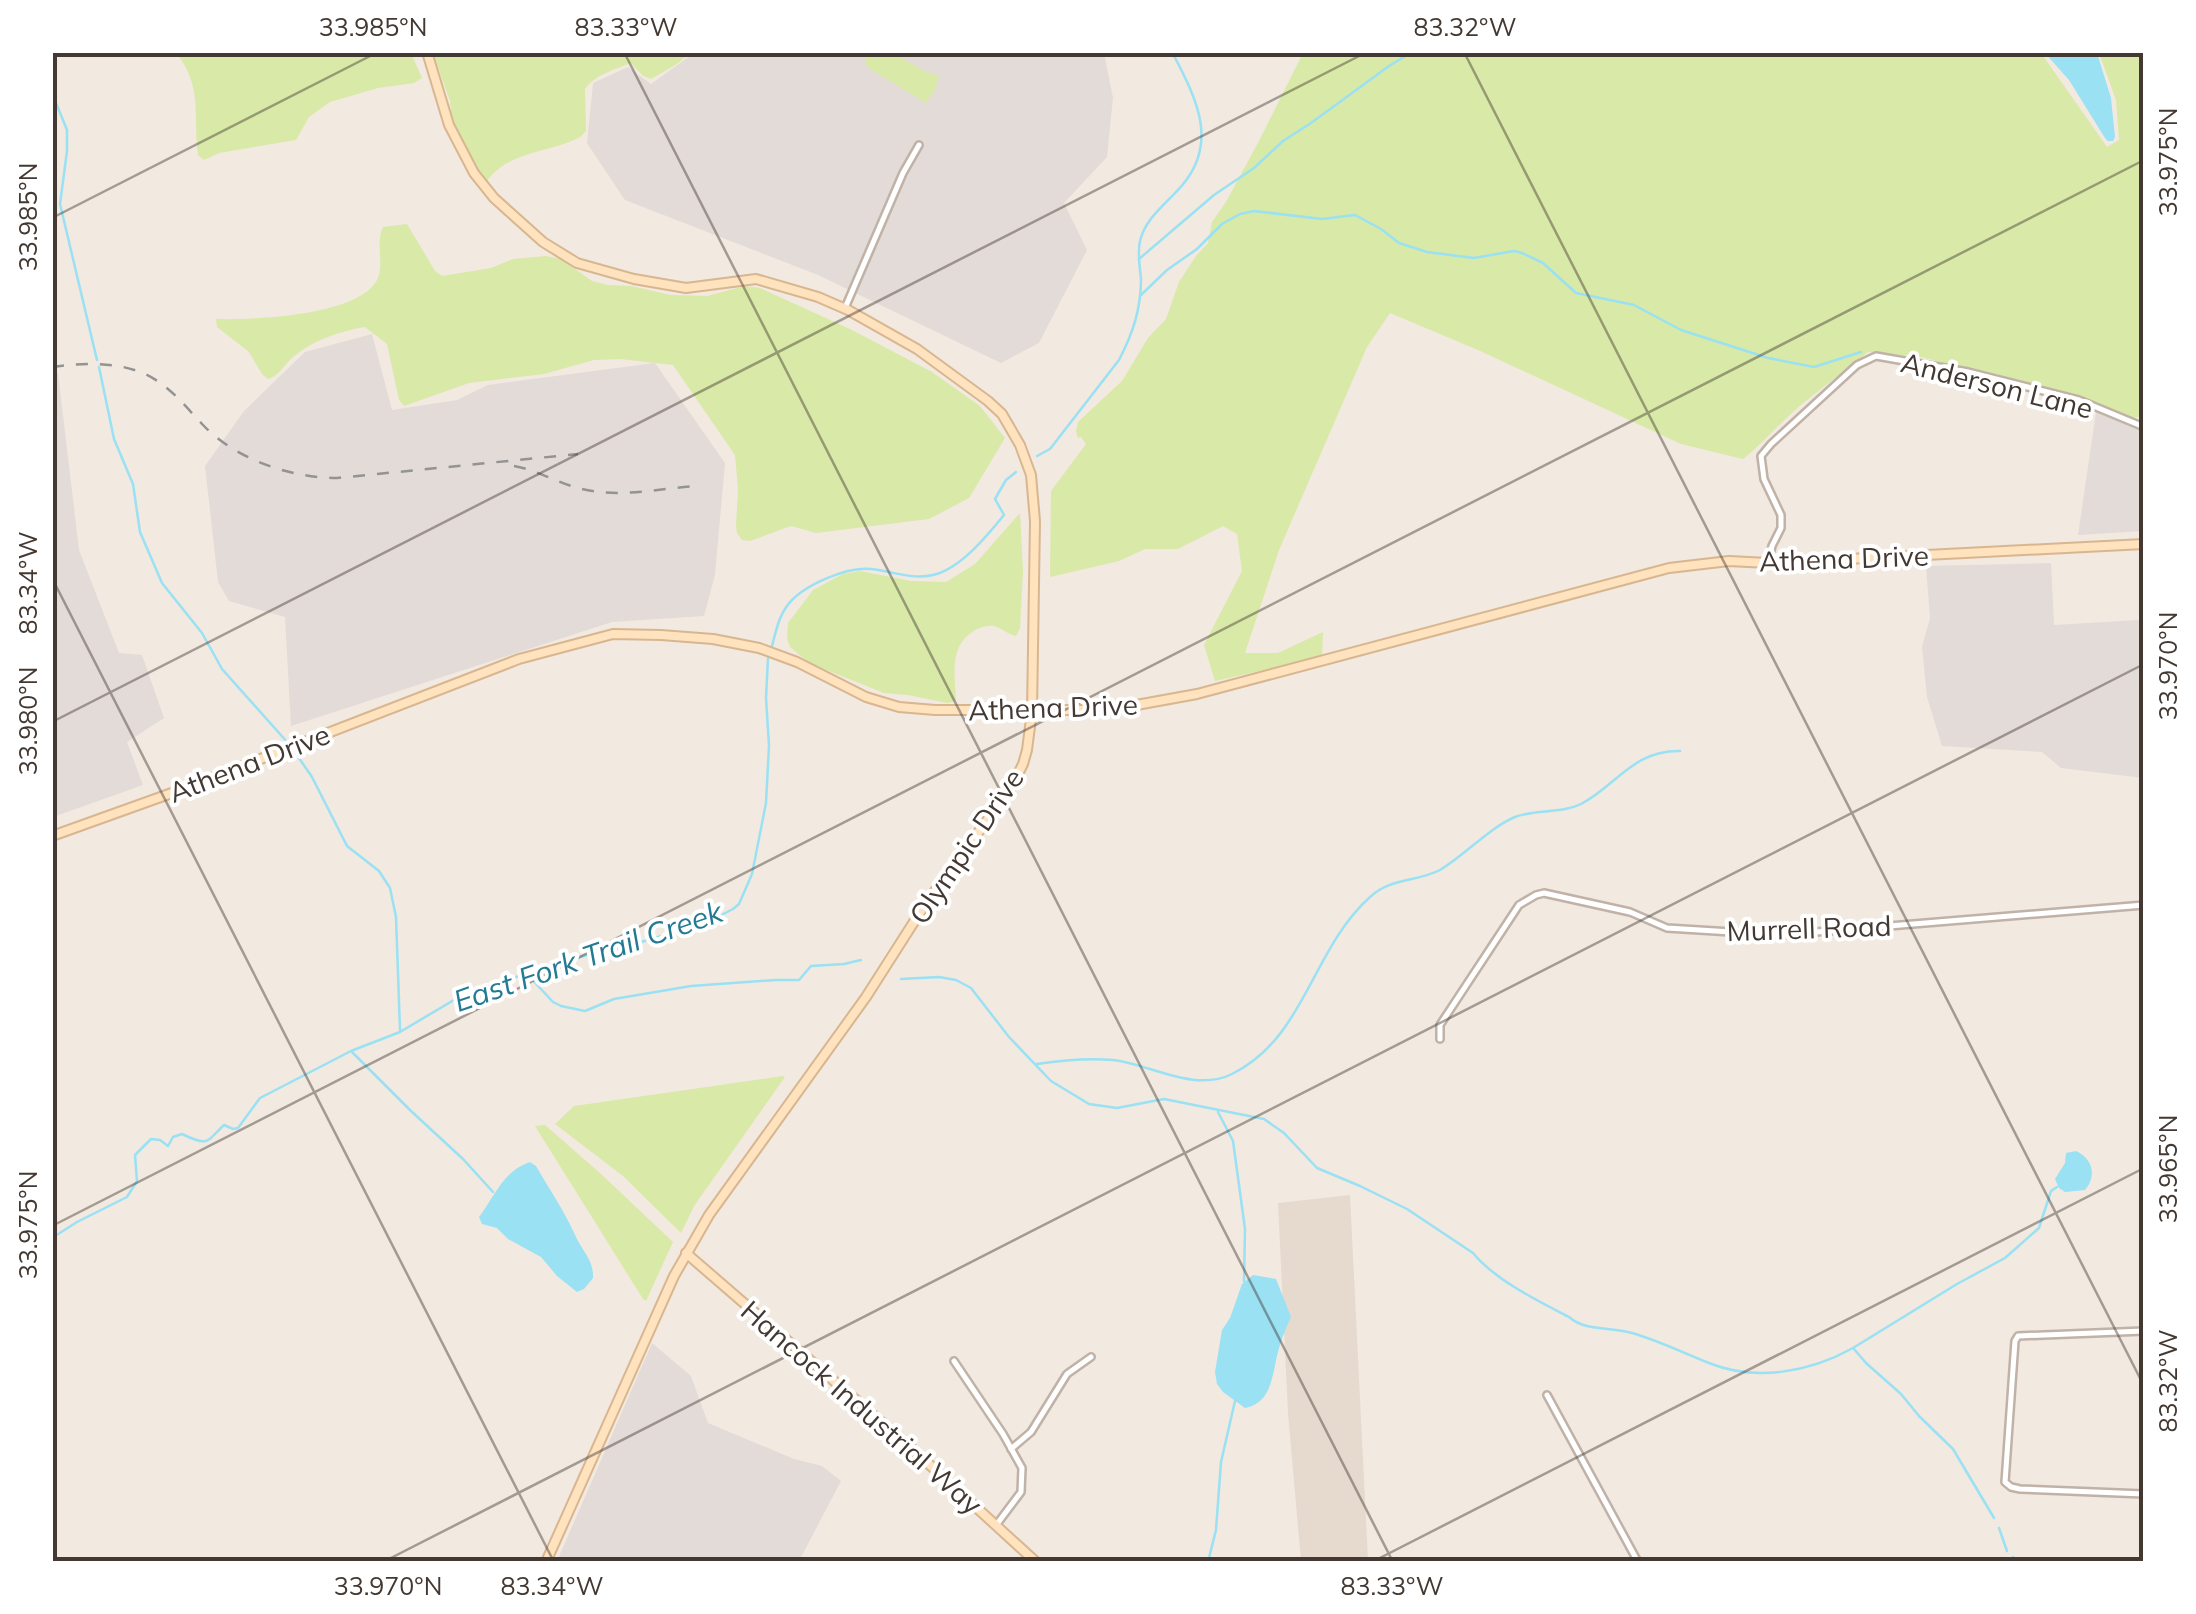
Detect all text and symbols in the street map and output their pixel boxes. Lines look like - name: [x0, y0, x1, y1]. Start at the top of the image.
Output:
- text: 33.985°N: [319, 11, 427, 42]
- text: 83.33°W: [574, 11, 678, 42]
- text: 83.32°W: [1413, 11, 1517, 42]
- text: 33.975°N: [2152, 108, 2183, 216]
- text: 33.985°N: [12, 163, 43, 271]
- street label: Anderson Lane: [1898, 344, 2096, 426]
- text: 83.34°W: [12, 531, 43, 635]
- street label: Athena Drive: [1759, 538, 1929, 578]
- text: 33.970°N: [2152, 612, 2183, 720]
- text: 33.980°N: [12, 667, 43, 775]
- street label: Athena Drive: [968, 687, 1138, 727]
- street label: Athena Drive: [163, 716, 335, 810]
- street label: Olympic Drive: [901, 762, 1031, 930]
- water label: East Fork Trail Creek: [448, 892, 729, 1020]
- street label: Murrell Road: [1726, 908, 1892, 948]
- text: 33.965°N: [2152, 1115, 2183, 1223]
- text: 33.975°N: [12, 1171, 43, 1279]
- street label: Hancock Industrial Way: [734, 1293, 990, 1522]
- text: 83.32°W: [2152, 1329, 2183, 1433]
- text: 33.970°N: [334, 1570, 442, 1601]
- text: 83.34°W: [500, 1570, 604, 1601]
- text: 83.33°W: [1340, 1570, 1444, 1601]

